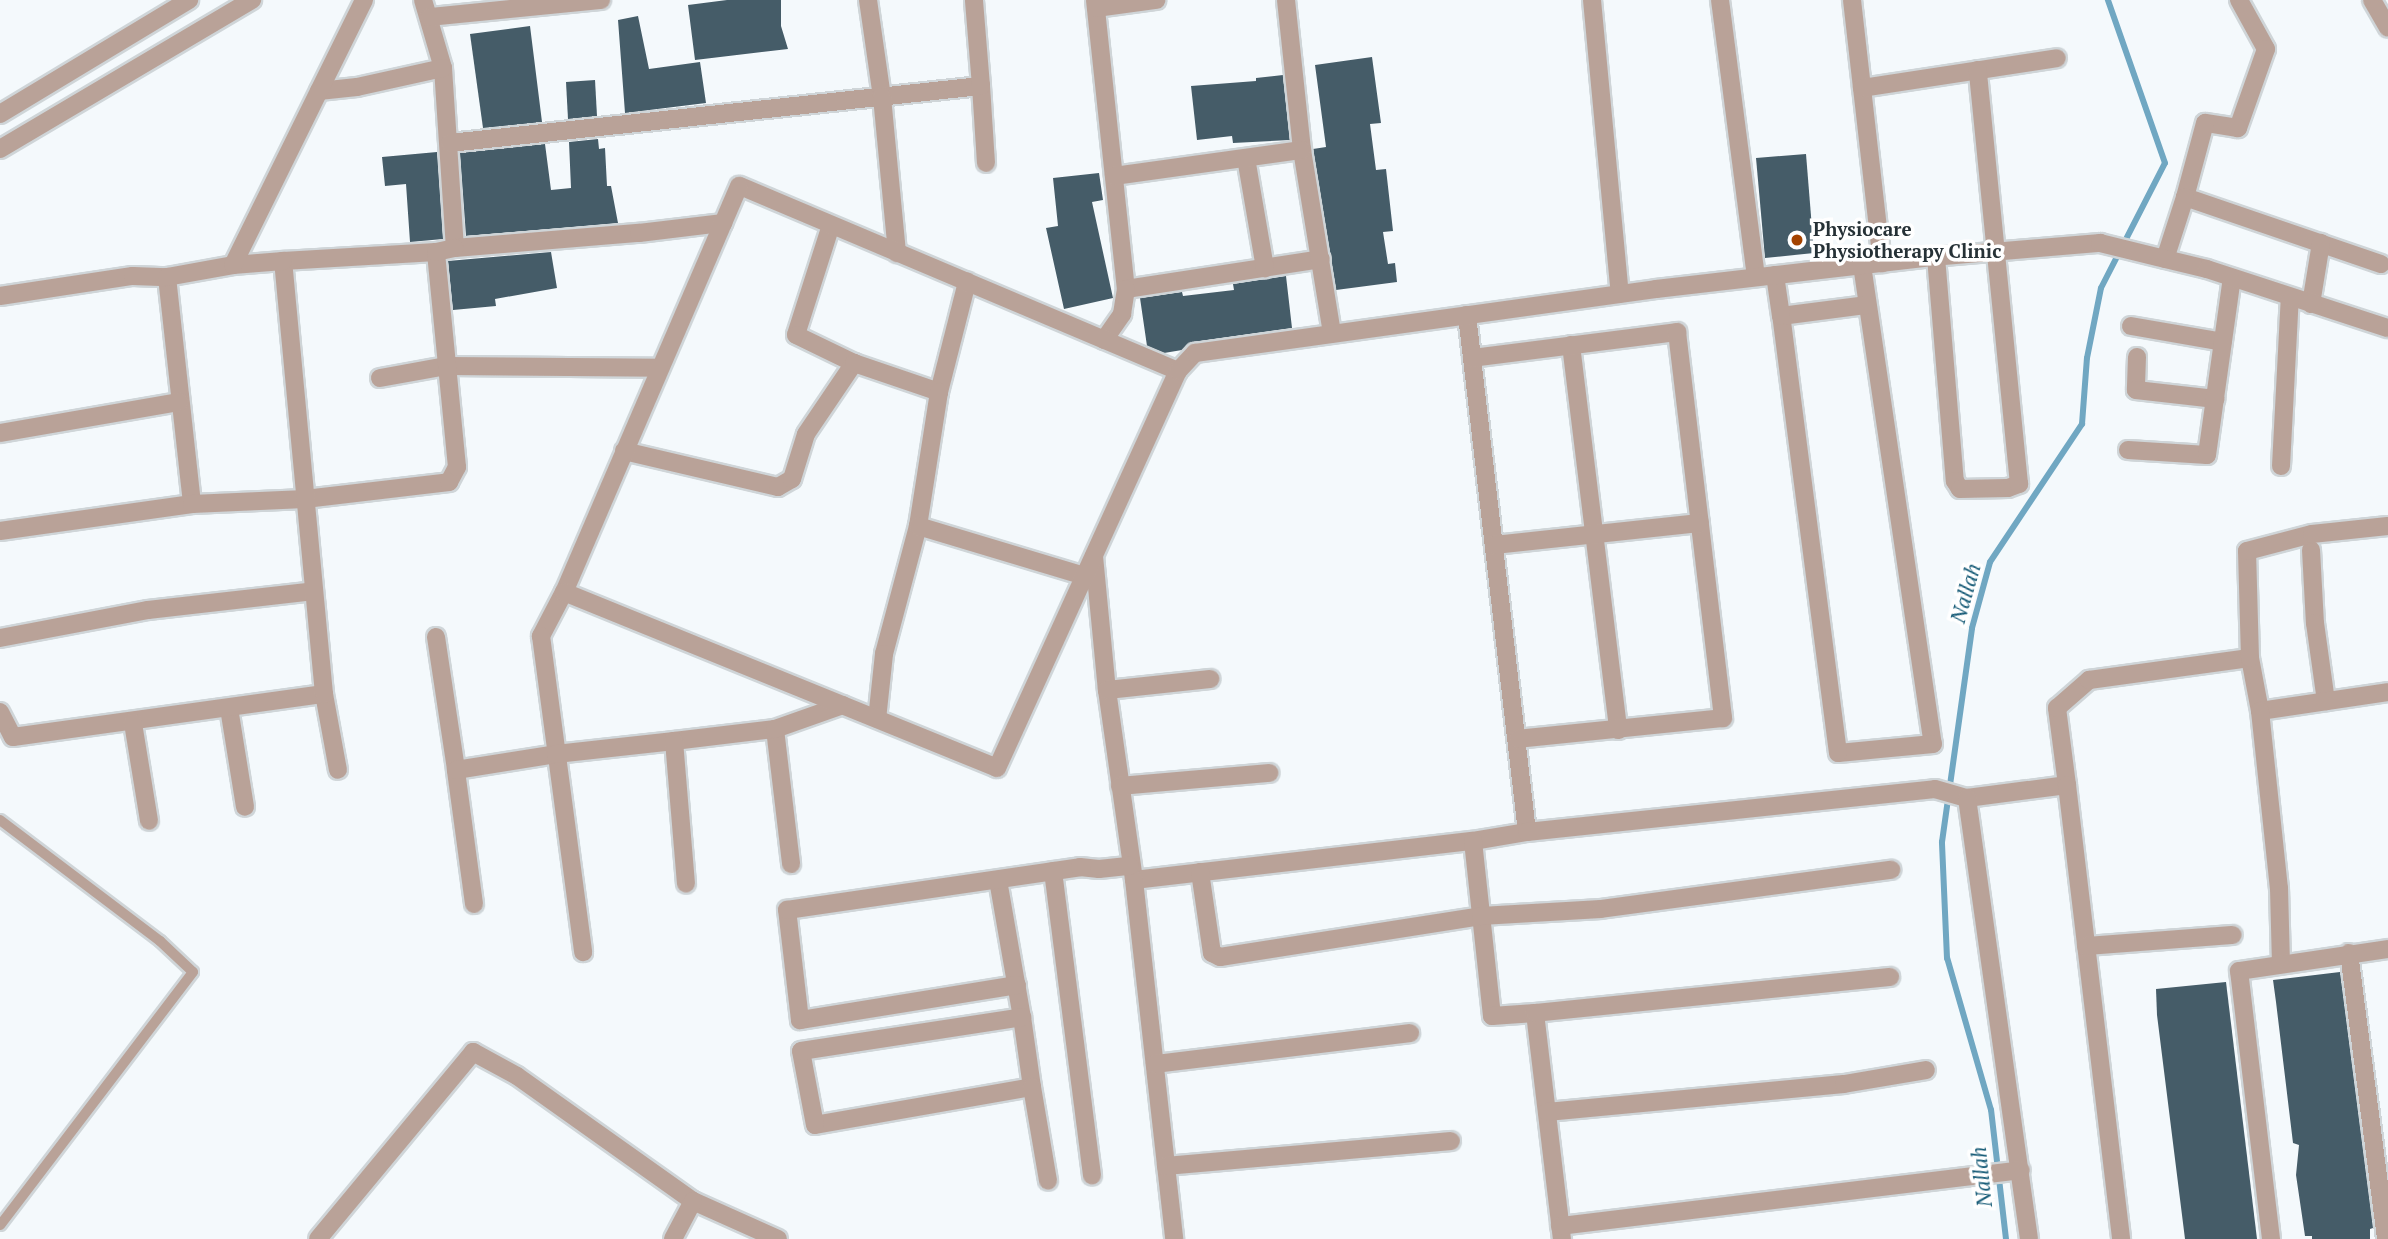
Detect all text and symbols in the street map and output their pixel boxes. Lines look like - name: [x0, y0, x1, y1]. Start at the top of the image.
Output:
- place label: Physiocare Physiotherapy Clinic: [1813, 218, 2001, 262]
- marker: Physiocare Physiotherapy Clinic: [1787, 230, 1807, 250]
- water label: Nallah: [1945, 560, 1985, 626]
- water label: Nallah: [1965, 1146, 1997, 1208]

